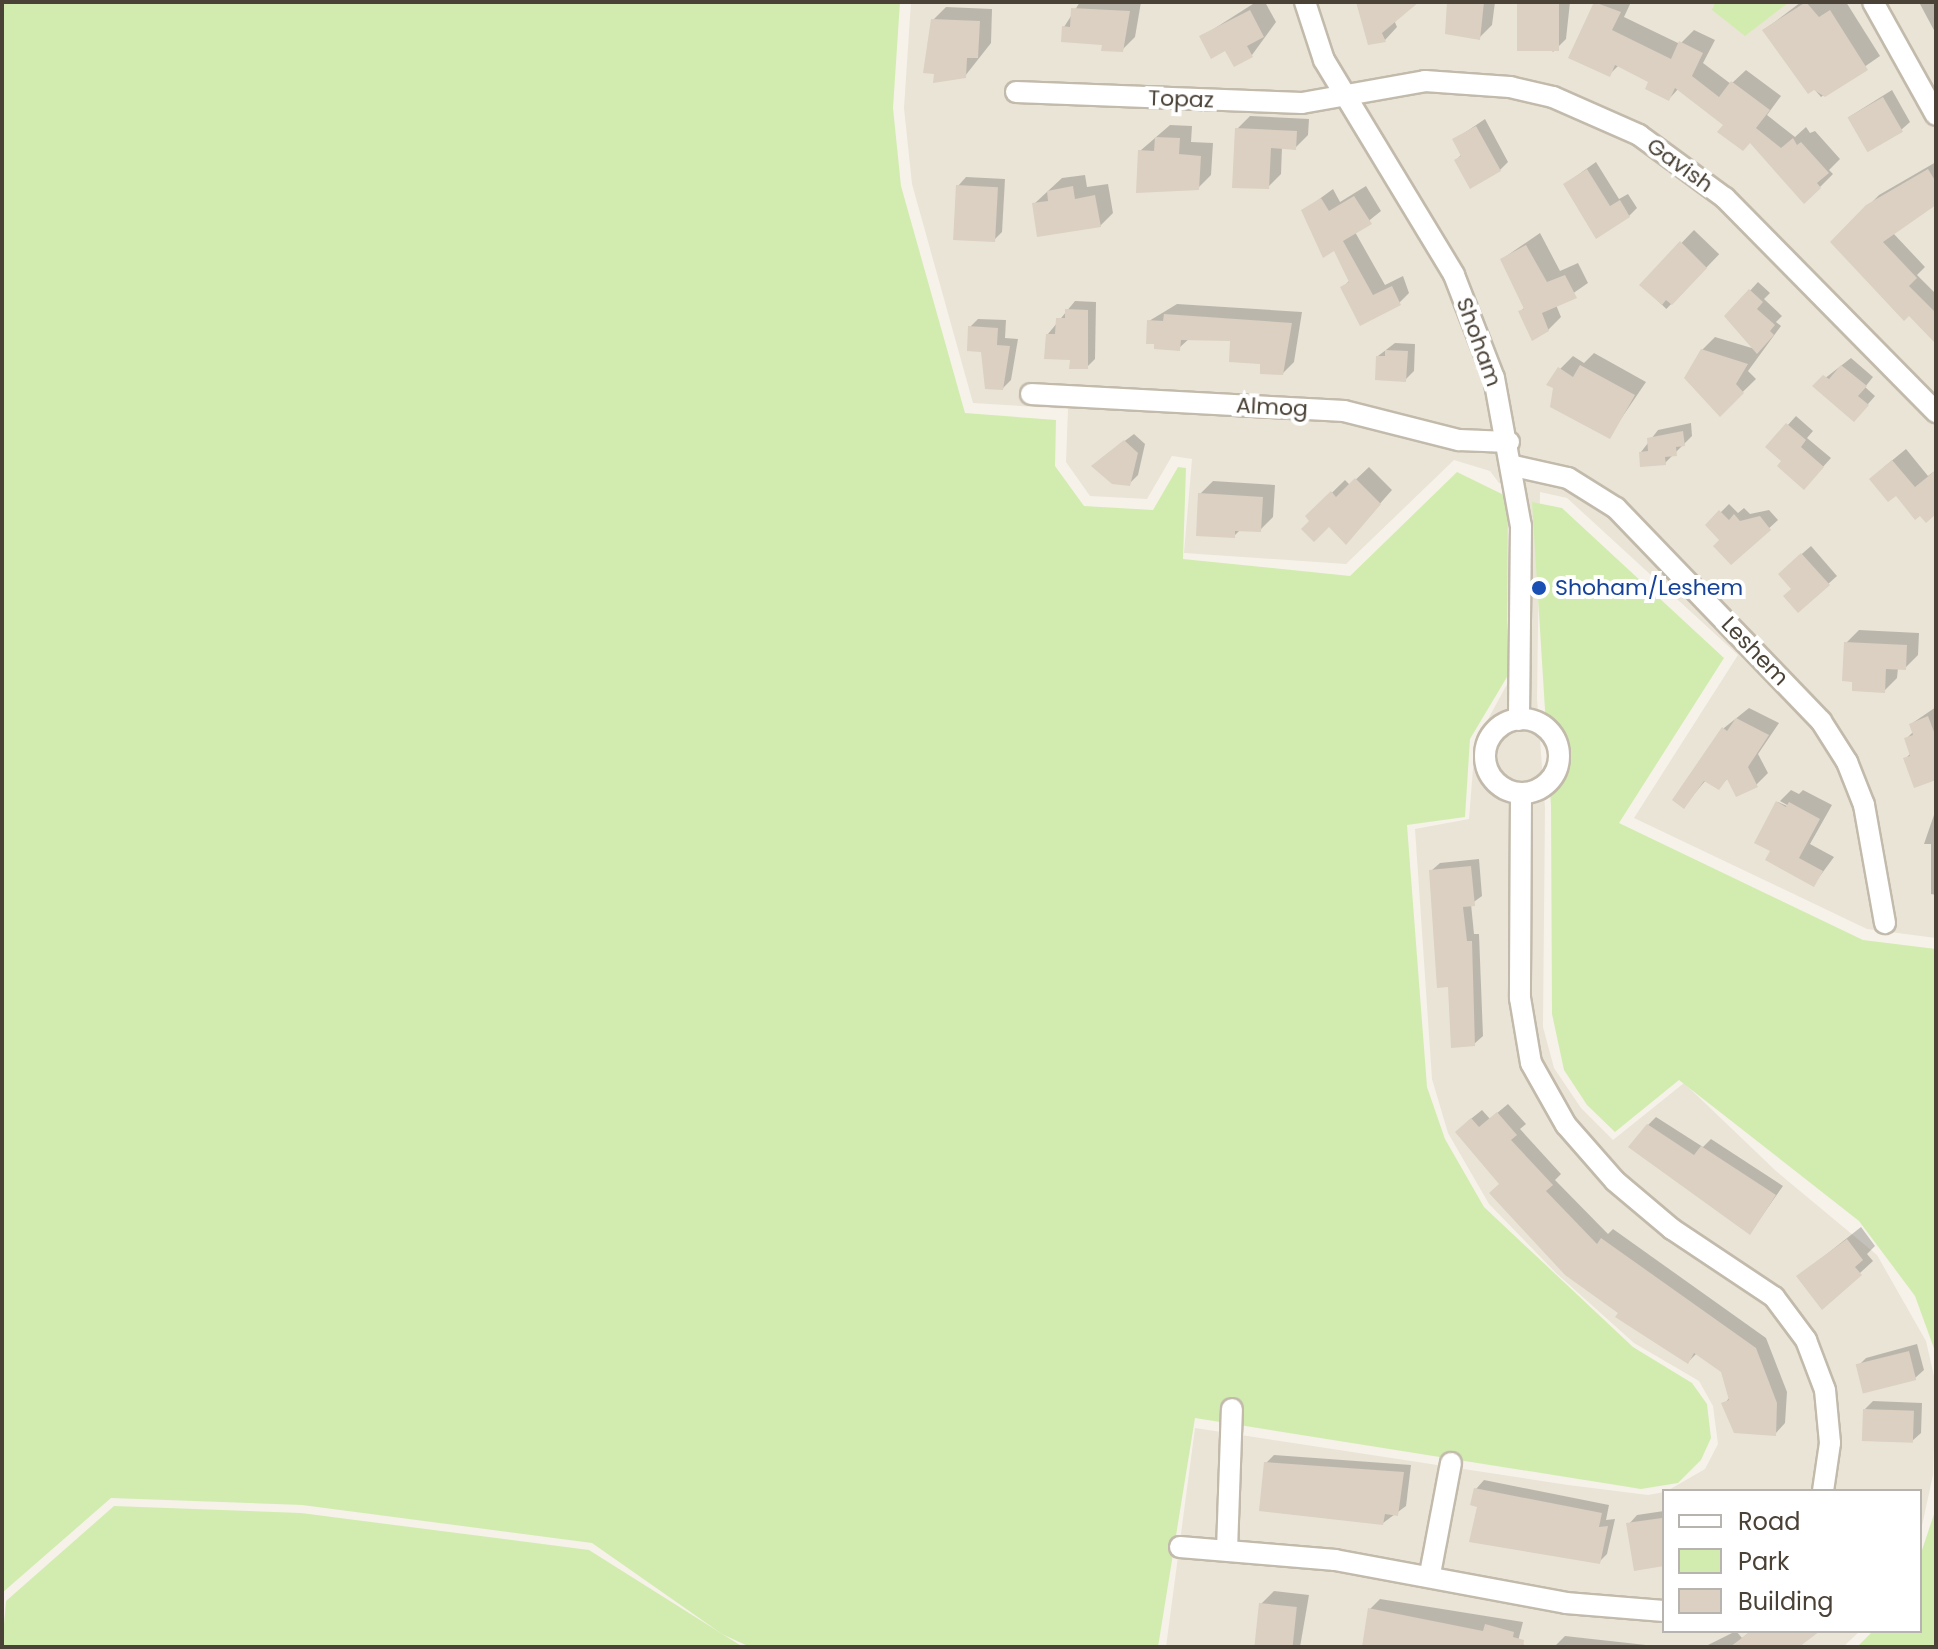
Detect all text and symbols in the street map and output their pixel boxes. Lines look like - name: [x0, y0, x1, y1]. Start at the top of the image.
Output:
- street label: Topaz: [1148, 85, 1214, 113]
- street label: Gavish: [1642, 132, 1718, 198]
- street label: Shoham: [1451, 294, 1507, 390]
- street label: Almog: [1235, 392, 1309, 422]
- place label: Shoham/Leshem: [1555, 575, 1743, 601]
- marker: Shoham/Leshem: [1530, 579, 1548, 597]
- street label: Leshem: [1716, 611, 1794, 691]
- legend: [1662, 1489, 1922, 1633]
- text: Road: [1738, 1505, 1800, 1538]
- text: Park: [1738, 1545, 1789, 1578]
- text: Building: [1738, 1585, 1834, 1618]

